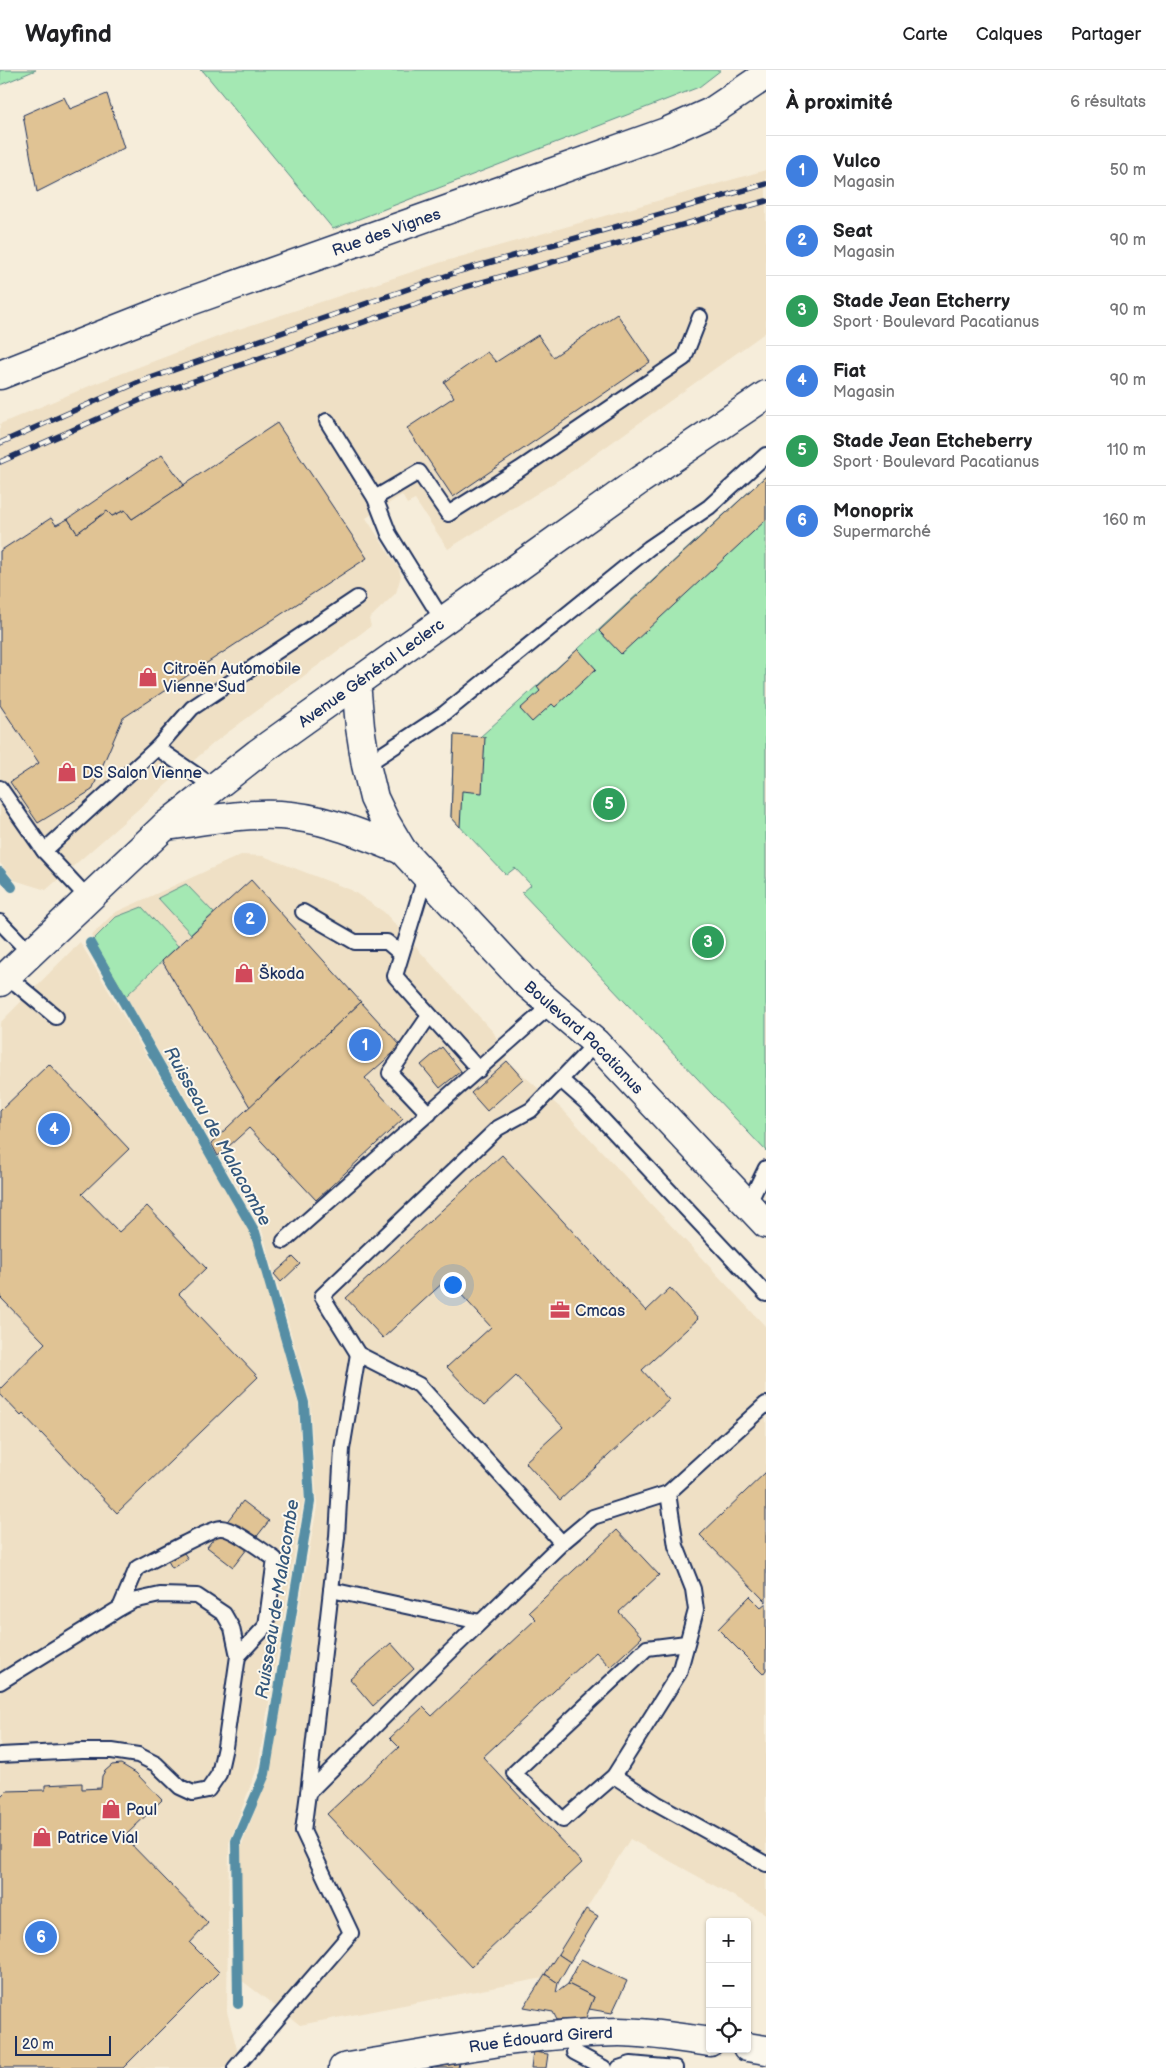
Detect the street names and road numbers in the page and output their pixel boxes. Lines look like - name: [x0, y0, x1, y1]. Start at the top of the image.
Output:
- street label: Rue des Vignes: [330, 205, 444, 261]
- street label: Avenue Général Leclerc: [295, 615, 448, 732]
- street label: Boulevard Pacatianus: [520, 978, 647, 1098]
- street label: Rue Édouard Girerd: [468, 2024, 613, 2057]

